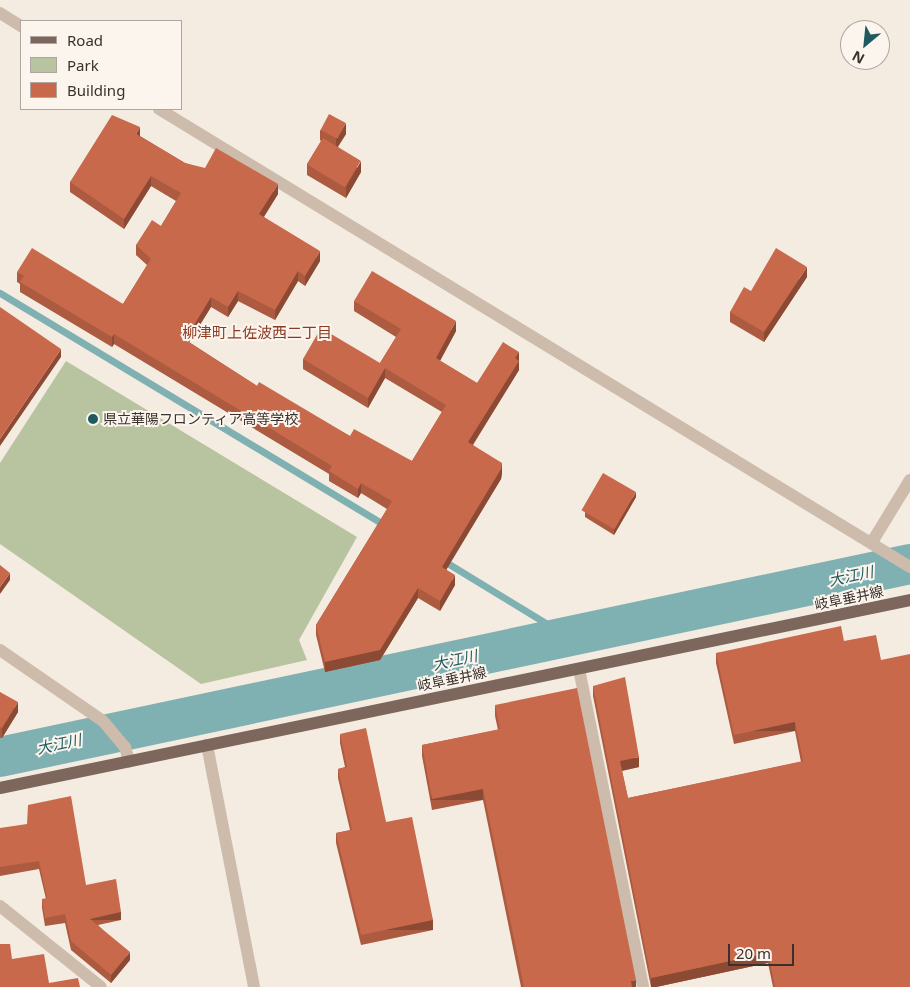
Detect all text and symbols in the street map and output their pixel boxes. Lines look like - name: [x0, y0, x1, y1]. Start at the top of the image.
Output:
- legend: [20, 20, 182, 110]
- north arrow: [840, 20, 890, 70]
- text: Road: [67, 30, 103, 50]
- text: N: [849, 47, 868, 69]
- text: Park: [67, 55, 99, 75]
- text: Building: [67, 80, 125, 100]
- district label: 柳津町上佐波西二丁目: [182, 324, 332, 342]
- place label: 県立華陽フロンティア高等学校: [103, 411, 299, 427]
- marker: 県立華陽フロンティア高等学校: [87, 413, 99, 425]
- water label: 大江川: [827, 563, 875, 589]
- street label: 岐阜垂井線: [813, 583, 885, 613]
- water label: 大江川: [431, 647, 479, 673]
- street label: 岐阜垂井線: [416, 664, 488, 694]
- water label: 大江川: [35, 731, 83, 757]
- scale bar: [730, 934, 796, 966]
- text: 20 m: [736, 943, 771, 963]

